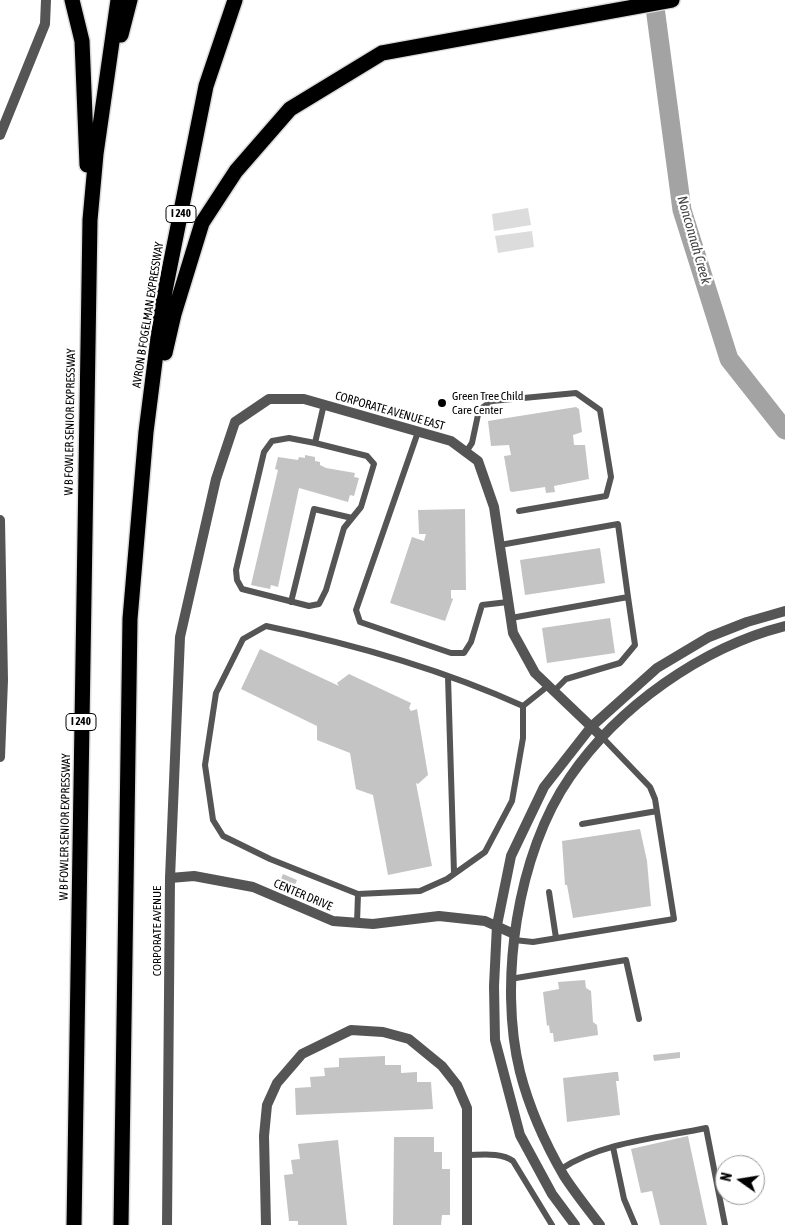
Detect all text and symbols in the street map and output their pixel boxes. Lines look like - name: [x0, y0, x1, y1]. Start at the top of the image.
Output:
- water label: Nonconnah Creek: [673, 194, 715, 286]
- road number: I 240: [166, 205, 196, 222]
- street label: AVRON B FOGELMAN EXPRESSWAY: [129, 241, 167, 389]
- street label: W B FOWLER SENIOR EXPRESSWAY: [62, 348, 78, 496]
- street label: CORPORATE AVENUE EAST: [334, 388, 446, 434]
- place label: Green Tree Child Care Center: [452, 389, 523, 417]
- marker: Green Tree Child Care Center: [436, 397, 448, 409]
- road number: I 240: [66, 714, 96, 730]
- street label: W B FOWLER SENIOR EXPRESSWAY: [57, 753, 73, 901]
- street label: CENTER DRIVE: [271, 876, 335, 914]
- street label: CORPORATE AVENUE: [150, 886, 164, 976]
- north arrow: [715, 1155, 765, 1205]
- text: N: [718, 1171, 735, 1183]

